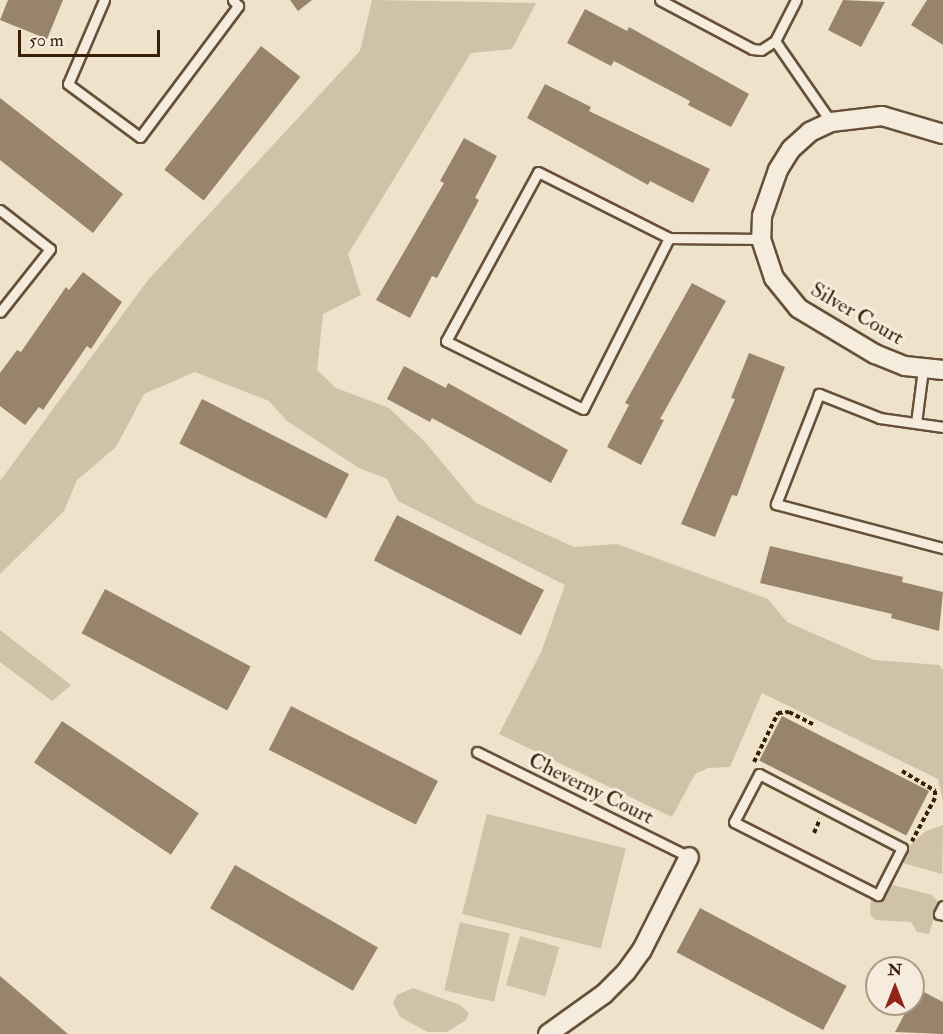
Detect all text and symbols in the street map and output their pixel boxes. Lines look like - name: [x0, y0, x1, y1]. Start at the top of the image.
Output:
- scale bar: [21, 18, 164, 56]
- text: 50 m: [29, 29, 64, 52]
- street label: Silver Court: [806, 277, 908, 351]
- street label: Cheverny Court: [524, 748, 658, 830]
- north arrow: [865, 956, 925, 1016]
- text: N: [888, 960, 902, 980]

